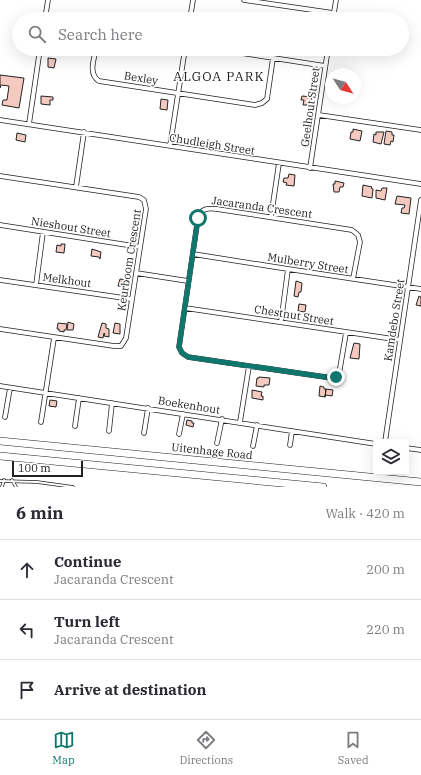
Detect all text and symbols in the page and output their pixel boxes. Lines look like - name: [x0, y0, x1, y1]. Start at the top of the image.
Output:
- search box: [12, 12, 409, 56]
- icon: search: [26, 23, 48, 45]
- text: Search here: [58, 25, 143, 44]
- street label: Geelhout Street: [297, 66, 323, 148]
- street label: Bexley: [123, 68, 159, 88]
- district label: ALGOA PARK: [173, 68, 265, 85]
- north arrow: [325, 68, 361, 104]
- street label: Chudleigh Street: [168, 130, 256, 158]
- street label: Jacaranda Crescent: [211, 193, 313, 221]
- street label: Keurboom Crescent: [114, 208, 144, 312]
- route start: [189, 209, 207, 227]
- street label: Nieshout Street: [30, 214, 112, 240]
- street label: Mulberry Street: [267, 250, 350, 276]
- street label: Melkhout: [42, 270, 92, 290]
- street label: Kamdebo Street: [381, 278, 407, 362]
- street label: Chestnut Street: [253, 302, 335, 328]
- route end: [327, 368, 345, 386]
- street label: Boekenhout: [157, 393, 221, 417]
- map controls: [373, 439, 409, 475]
- button: layers: [373, 439, 409, 475]
- street label: Uitenhage Road: [171, 440, 254, 462]
- scale bar: [12, 459, 83, 478]
- text: 100 m: [18, 461, 51, 475]
- text: 6 min: [16, 502, 64, 524]
- text: Walk · 420 m: [326, 505, 405, 522]
- text: Continue: [54, 552, 121, 571]
- icon: ahead: [16, 559, 38, 581]
- text: 200 m: [366, 561, 405, 578]
- text: Jacaranda Crescent: [54, 571, 174, 588]
- text: Turn left: [54, 612, 120, 631]
- icon: left: [16, 619, 38, 641]
- text: 220 m: [366, 621, 405, 638]
- text: Jacaranda Crescent: [54, 631, 174, 648]
- icon: arrive: [16, 679, 38, 701]
- text: Arrive at destination: [54, 680, 206, 699]
- tab: Map: [52, 729, 75, 767]
- tab: Directions: [179, 729, 233, 767]
- tab: Saved: [338, 729, 369, 767]

